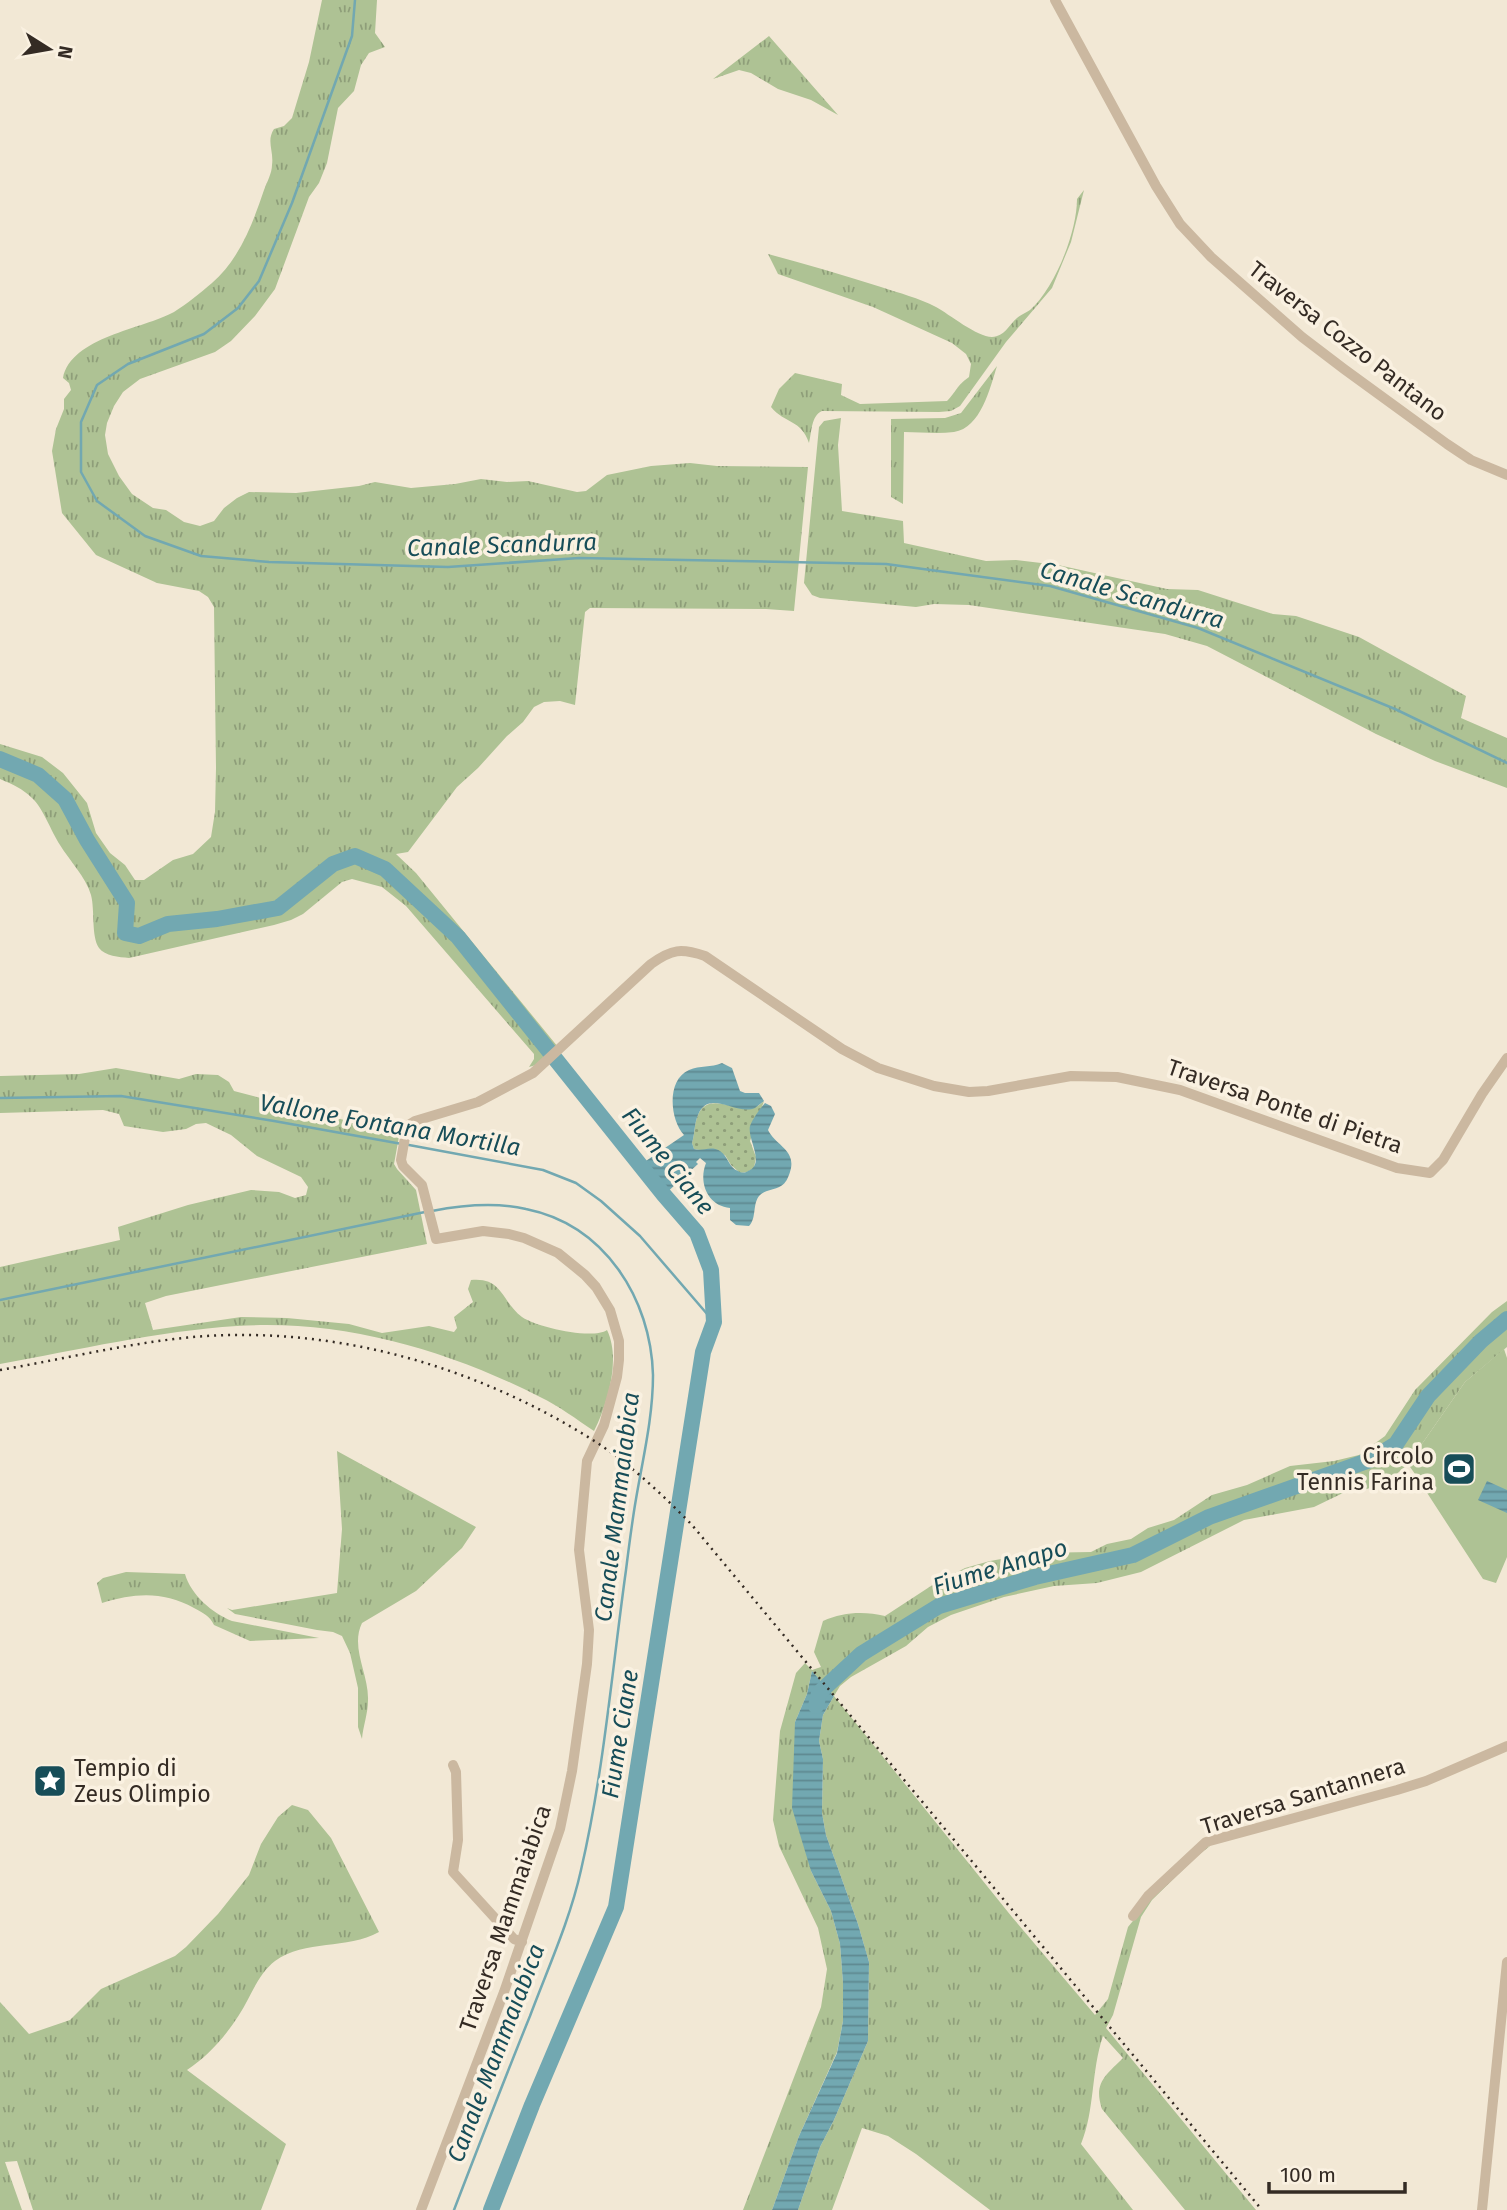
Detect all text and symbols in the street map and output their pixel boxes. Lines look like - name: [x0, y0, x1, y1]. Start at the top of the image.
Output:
- north arrow: [14, 14, 84, 84]
- text: N: [53, 44, 78, 61]
- street label: Traversa Cozzo Pantano: [1243, 255, 1453, 427]
- water label: Canale Scandurra: [407, 528, 597, 562]
- water label: Canale Scandurra: [1037, 555, 1227, 635]
- street label: Traversa Ponte di Pietra: [1164, 1053, 1406, 1159]
- water label: Vallone Fontana Mortilla: [257, 1088, 523, 1162]
- water label: Fiume Ciane: [616, 1102, 720, 1220]
- water label: Canale Mammaiabica: [589, 1390, 645, 1624]
- place label: Circolo Tennis Farina: [1297, 1442, 1434, 1496]
- sports icon: Circolo Tennis Farina: [1440, 1450, 1478, 1488]
- water label: Fiume Anapo: [929, 1533, 1071, 1601]
- water label: Fiume Ciane: [596, 1667, 644, 1801]
- street label: Traversa Santannera: [1197, 1752, 1409, 1840]
- place label: Tempio di Zeus Olimpio: [74, 1754, 211, 1808]
- place icon: Tempio di Zeus Olimpio: [31, 1762, 69, 1800]
- street label: Traversa Mammaiabica: [453, 1801, 557, 2035]
- water label: Canale Mammaiabica: [441, 1940, 551, 2166]
- scale bar: [1269, 2150, 1406, 2194]
- text: 100 m: [1280, 2162, 1336, 2188]

